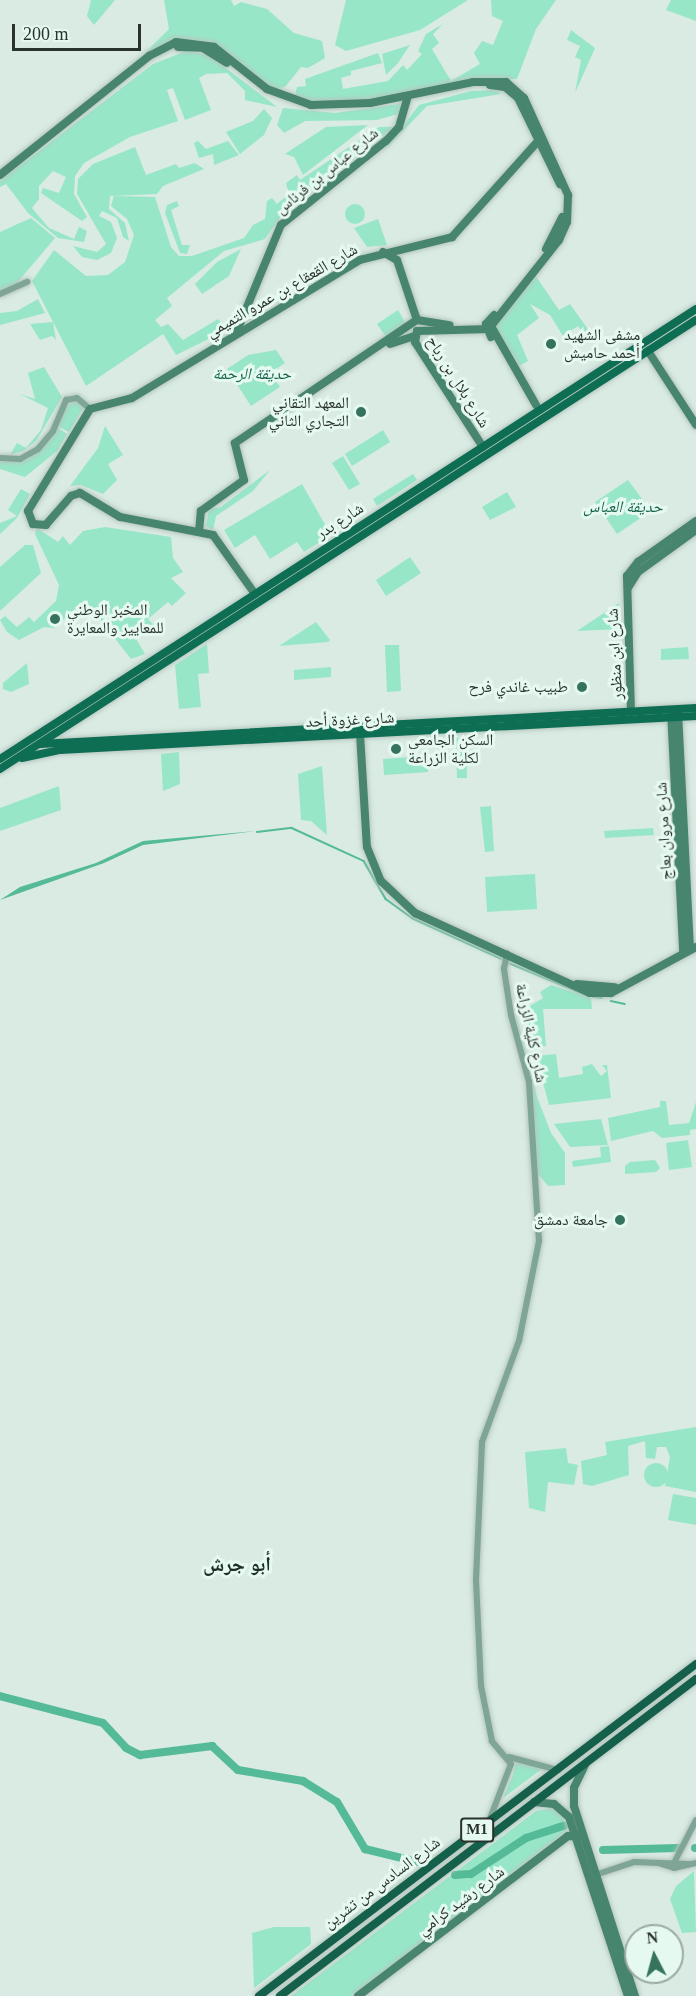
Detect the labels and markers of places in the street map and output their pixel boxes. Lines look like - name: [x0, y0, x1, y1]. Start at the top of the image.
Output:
- place label: مشفى الشهيد أحمد حاميش: [564, 325, 640, 363]
- marker: مشفى الشهيد أحمد حاميش: [542, 335, 560, 353]
- place label: المعهد التقاني التجاري الثاني: [269, 393, 349, 431]
- marker: المعهد التقاني التجاري الثاني: [354, 405, 368, 419]
- place label: المخبر الوطني للمعايير والمعايرة: [67, 600, 164, 638]
- marker: المخبر الوطني للمعايير والمعايرة: [48, 612, 62, 626]
- place label: طبيب غاندي فرح: [469, 677, 568, 697]
- marker: طبيب غاندي فرح: [573, 678, 591, 696]
- place label: السكن الجامعي لكلية الزراعة: [408, 730, 493, 768]
- marker: السكن الجامعي لكلية الزراعة: [389, 742, 403, 756]
- place label: جامعة دمشق: [534, 1210, 608, 1230]
- marker: جامعة دمشق: [613, 1213, 627, 1227]

